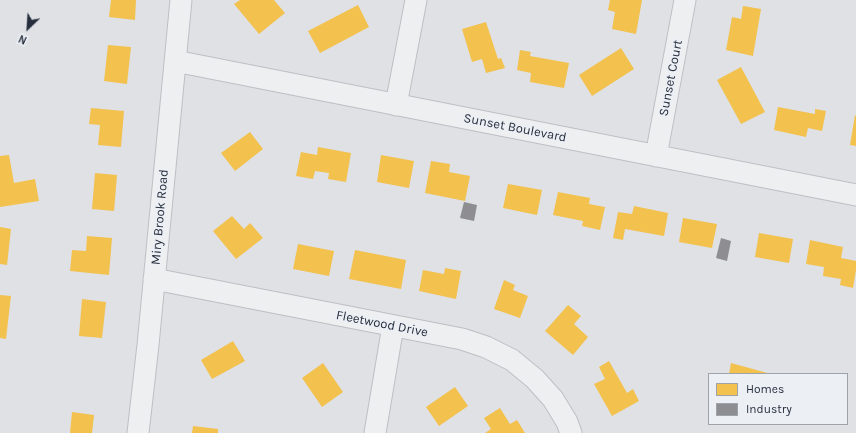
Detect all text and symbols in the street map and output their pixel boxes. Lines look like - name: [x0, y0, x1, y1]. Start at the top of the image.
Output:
- north arrow: [8, 8, 48, 48]
- text: N: [16, 32, 29, 47]
- street label: Sunset Court: [656, 38, 686, 118]
- street label: Sunset Boulevard: [462, 110, 568, 146]
- street label: Miry Brook Road: [148, 168, 172, 266]
- street label: Fleetwood Drive: [335, 307, 429, 341]
- legend: [708, 373, 848, 425]
- text: Homes: [746, 382, 784, 396]
- text: Industry: [746, 402, 792, 416]

